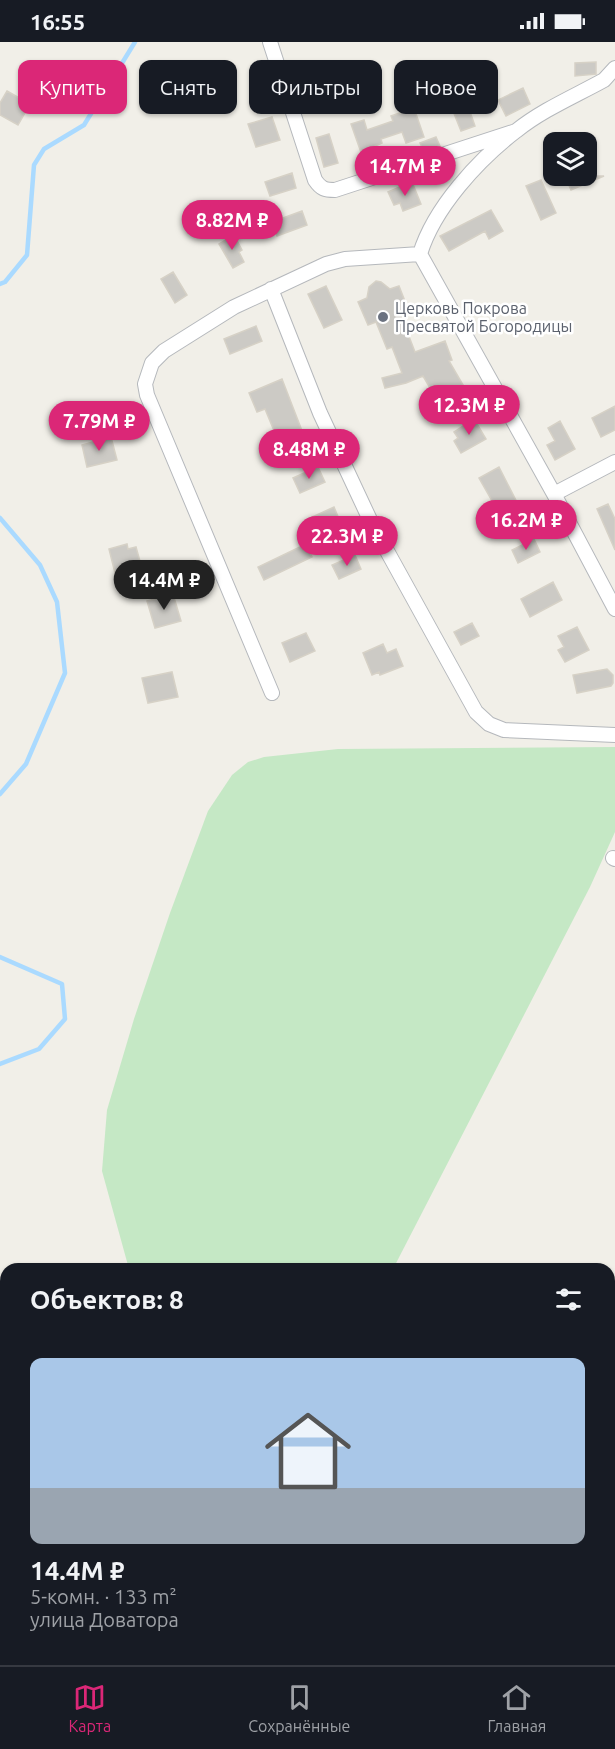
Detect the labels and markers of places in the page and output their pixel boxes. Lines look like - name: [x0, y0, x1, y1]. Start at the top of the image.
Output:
- pin: 14.7M ₽: [350, 146, 460, 197]
- pin: 8.82M ₽: [177, 200, 287, 251]
- place label: Церковь Покрова Пресвятой Богородицы: [395, 299, 573, 335]
- marker: Церковь Покрова Пресвятой Богородицы: [376, 310, 390, 324]
- pin: 12.3M ₽: [414, 385, 524, 436]
- pin: 7.79M ₽: [44, 401, 154, 452]
- pin: 8.48M ₽: [254, 429, 364, 480]
- pin: 16.2M ₽: [471, 500, 581, 551]
- pin: 22.3M ₽: [292, 516, 402, 567]
- pin: 14.4M ₽: [109, 560, 219, 611]

